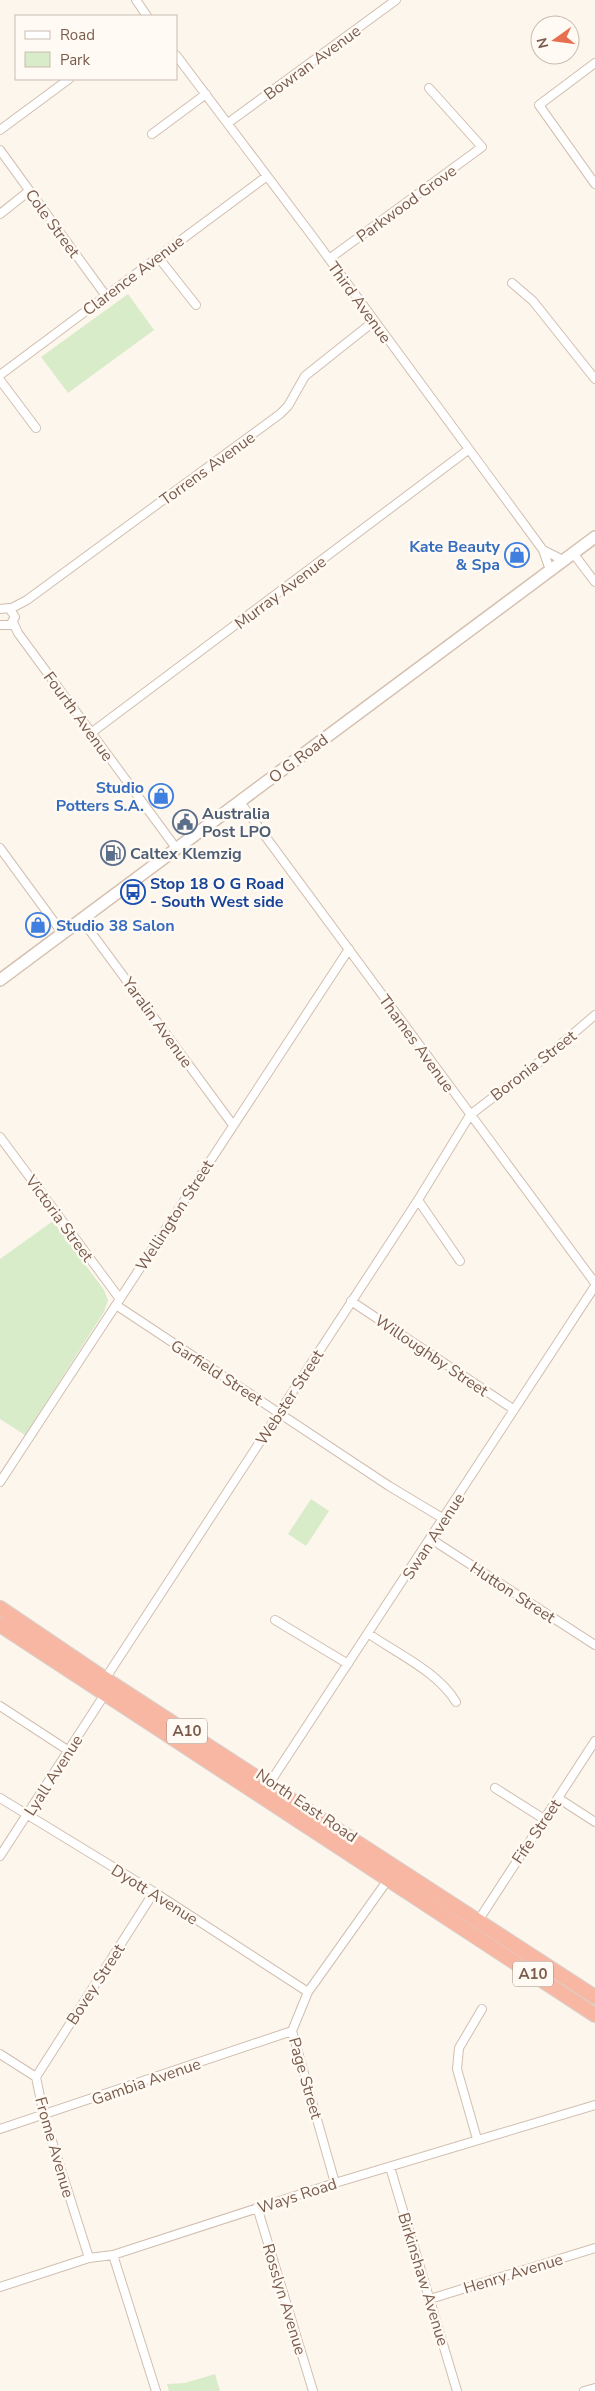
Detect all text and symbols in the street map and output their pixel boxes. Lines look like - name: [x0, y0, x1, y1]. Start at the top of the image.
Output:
- legend: [15, 15, 178, 80]
- north arrow: [530, 15, 580, 65]
- street label: Bowran Avenue: [260, 20, 366, 105]
- text: Road: [60, 25, 95, 45]
- text: N: [532, 36, 553, 50]
- text: Park: [60, 50, 90, 70]
- street label: Parkwood Grove: [352, 160, 461, 248]
- street label: Cole Street: [20, 185, 85, 263]
- street label: Clarence Avenue: [78, 230, 189, 321]
- street label: Third Avenue: [322, 257, 396, 348]
- street label: Torrens Avenue: [156, 427, 260, 511]
- place label: Kate Beauty & Spa: [409, 536, 501, 576]
- shop icon: Kate Beauty & Spa: [504, 542, 530, 568]
- street label: Murray Avenue: [230, 551, 331, 634]
- street label: Fourth Avenue: [38, 667, 118, 766]
- street label: O G Road: [264, 729, 333, 788]
- place label: Studio Potters S.A.: [56, 777, 144, 817]
- shop icon: Studio Potters S.A.: [148, 783, 174, 809]
- place label: Australia Post LPO: [202, 803, 271, 843]
- public building icon: Australia Post LPO: [172, 809, 198, 835]
- fuel station icon: Caltex Klemzig: [100, 840, 126, 866]
- place label: Caltex Klemzig: [130, 843, 242, 865]
- place label: Stop 18 O G Road - South West side: [150, 873, 284, 913]
- bus stop icon: Stop 18 O G Road - South West side: [120, 879, 146, 905]
- shop icon: Studio 38 Salon: [25, 912, 51, 938]
- place label: Studio 38 Salon: [56, 915, 175, 937]
- street label: Yaralin Avenue: [116, 972, 198, 1072]
- street label: Thames Avenue: [373, 990, 459, 1097]
- street label: Boronia Street: [486, 1025, 581, 1106]
- street label: Wellington Street: [131, 1156, 219, 1275]
- street label: Victoria Street: [20, 1170, 98, 1267]
- street label: Willoughby Street: [370, 1310, 493, 1402]
- street label: Garfield Street: [166, 1335, 267, 1411]
- street label: Webster Street: [251, 1345, 329, 1450]
- street label: Swan Avenue: [398, 1489, 470, 1584]
- street label: Hutton Street: [465, 1557, 560, 1629]
- road number: A10: [167, 1718, 207, 1744]
- street label: Lyall Avenue: [19, 1731, 88, 1820]
- street label: North East Road: [251, 1764, 361, 1848]
- street label: Fife Street: [507, 1794, 567, 1868]
- street label: Dyott Avenue: [107, 1859, 202, 1930]
- street label: Bovey Street: [62, 1940, 130, 2029]
- road number: A10: [513, 1962, 553, 1986]
- street label: Page Street: [283, 2035, 327, 2122]
- street label: Gambia Avenue: [89, 2053, 204, 2111]
- street label: Frome Avenue: [29, 2094, 79, 2200]
- street label: Ways Road: [255, 2173, 340, 2219]
- street label: Birkinshaw Avenue: [392, 2210, 454, 2349]
- street label: Rosslyn Avenue: [257, 2241, 311, 2358]
- street label: Henry Avenue: [461, 2248, 566, 2300]

